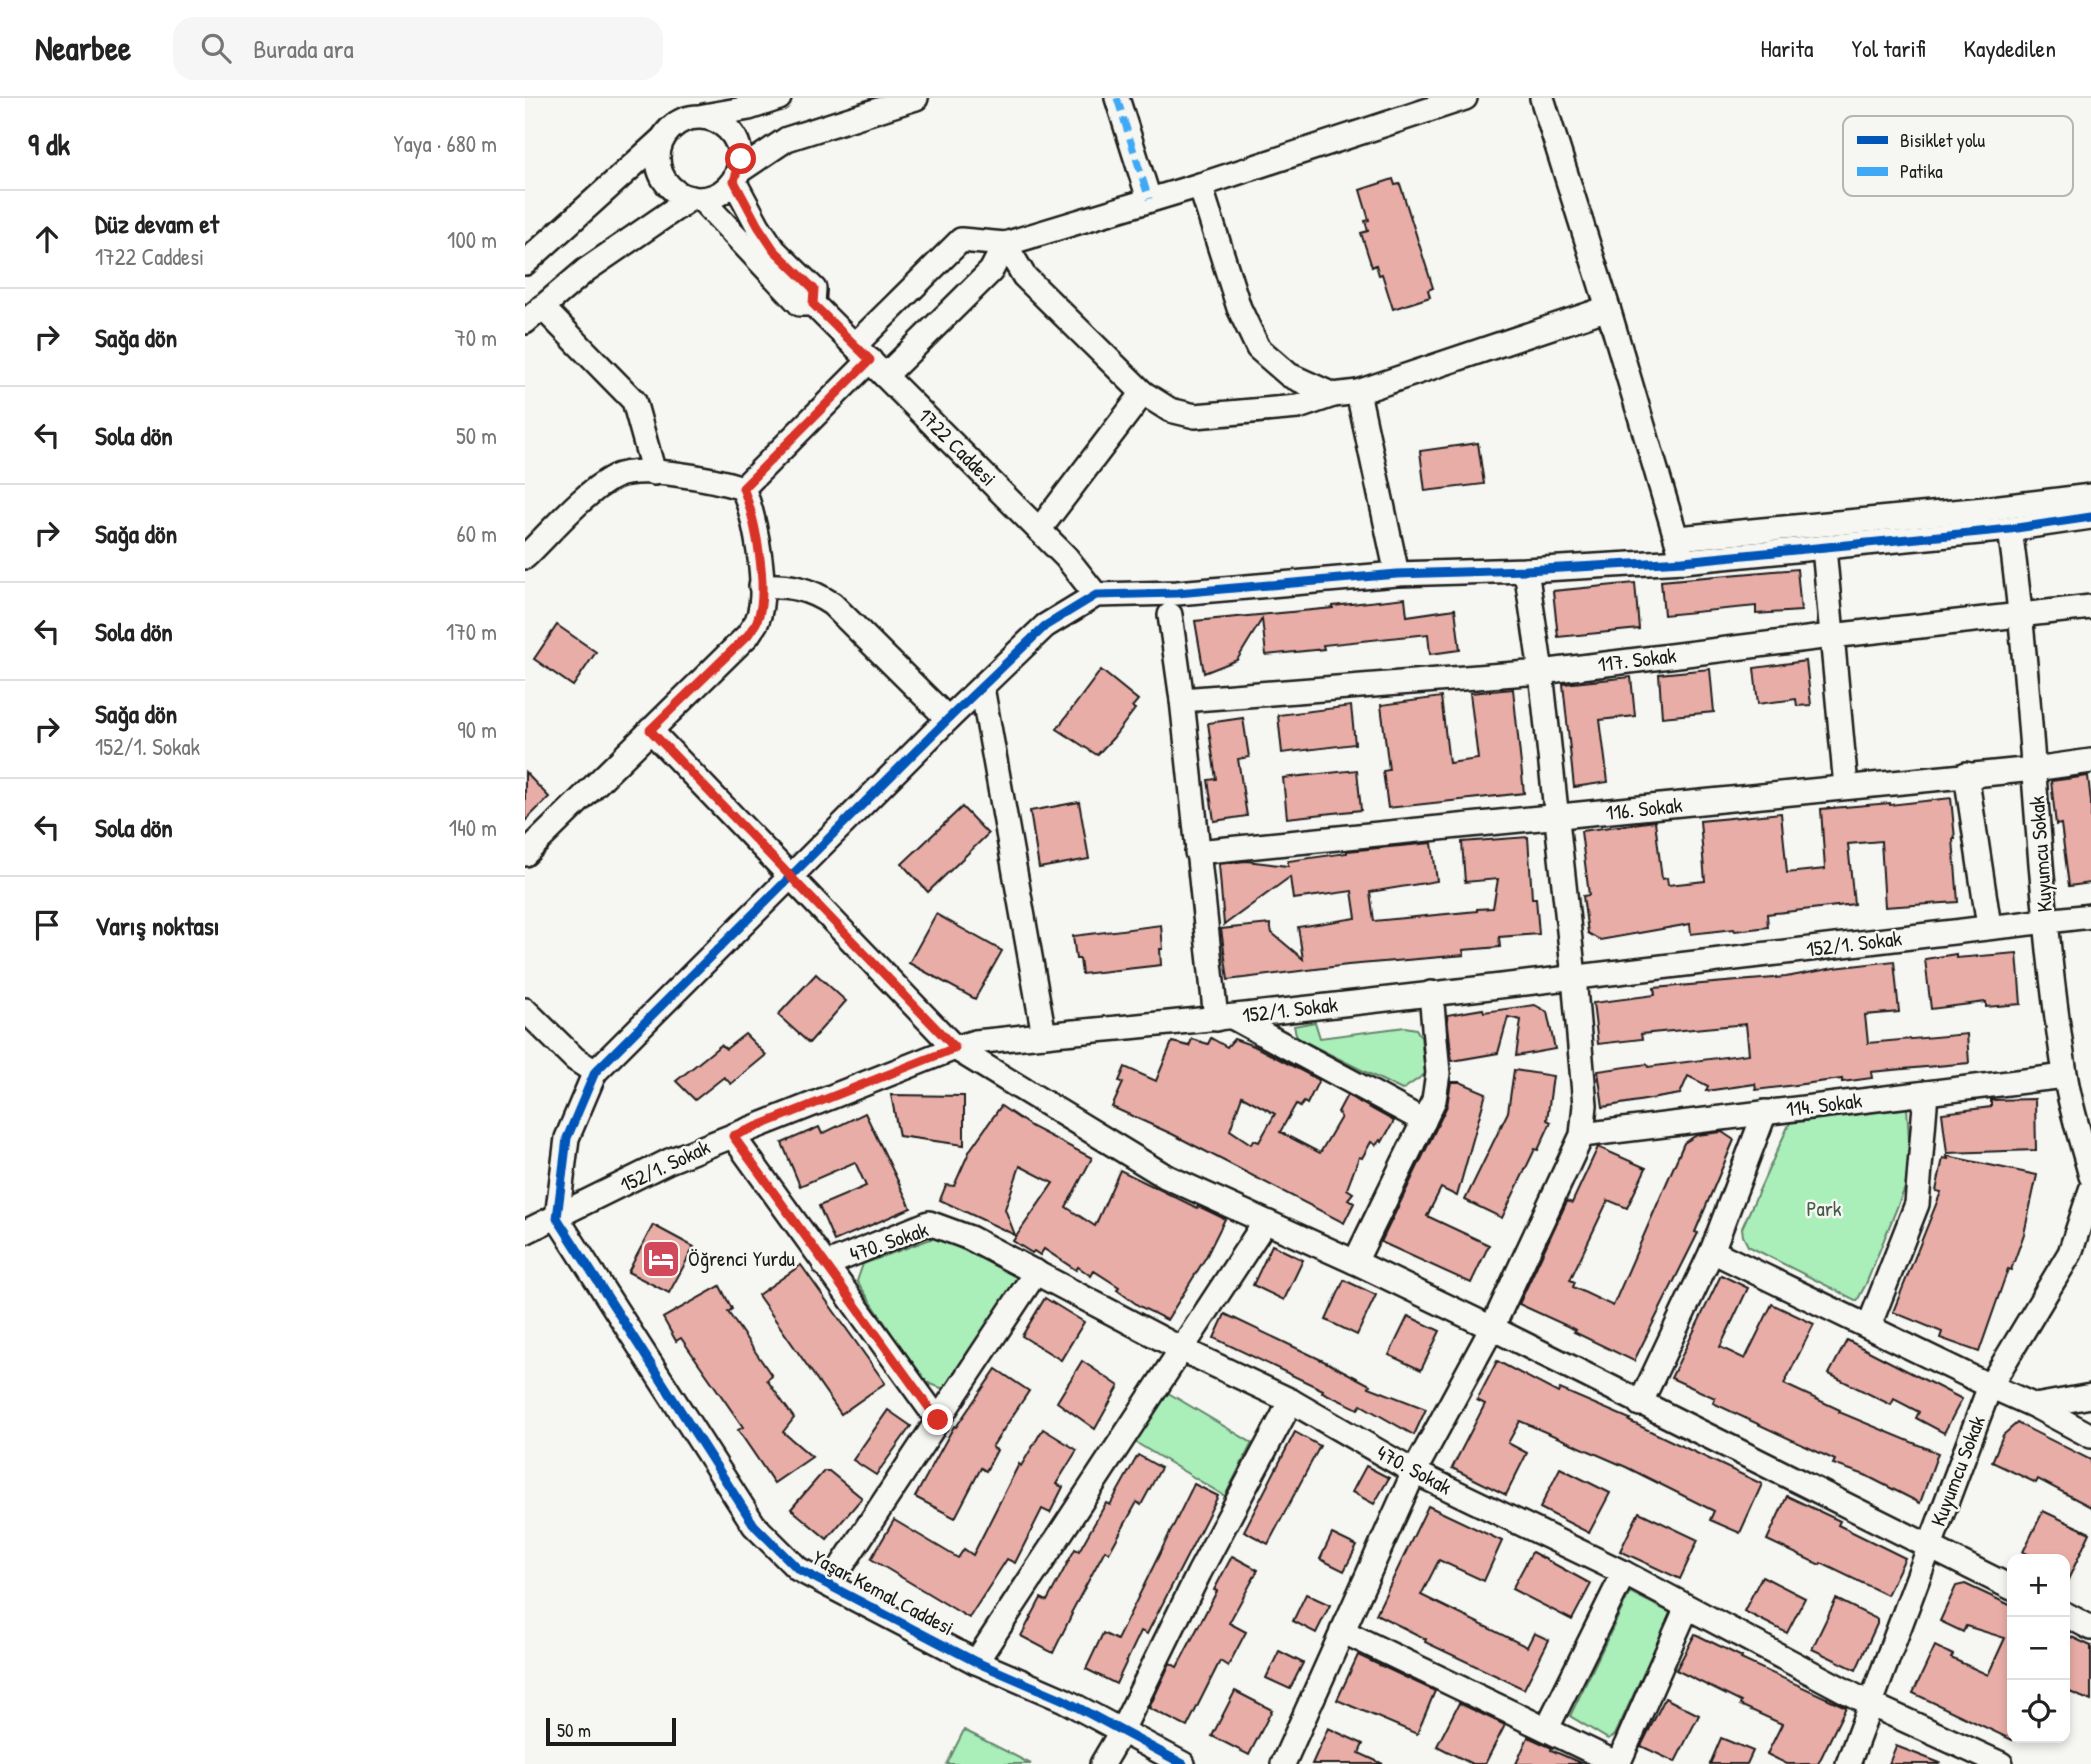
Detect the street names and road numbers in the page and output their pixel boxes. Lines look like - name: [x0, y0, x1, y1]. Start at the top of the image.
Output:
- street label: 1722 Caddesi: [912, 401, 1003, 492]
- street label: 117. Sokak: [1596, 640, 1678, 679]
- street label: 116. Sokak: [1604, 790, 1684, 827]
- street label: Kuyumcu Sokak: [2022, 795, 2059, 913]
- street label: 152/1. Sokak: [1805, 923, 1904, 964]
- street label: 152/1. Sokak: [1241, 989, 1340, 1030]
- street label: 114. Sokak: [1784, 1085, 1864, 1124]
- street label: 152/1. Sokak: [615, 1132, 715, 1199]
- street label: 470. Sokak: [846, 1215, 932, 1268]
- street label: Kuyumcu Sokak: [1923, 1411, 1992, 1530]
- street label: 470. Sokak: [1372, 1438, 1457, 1501]
- street label: Yaşar Kemal Caddesi: [807, 1543, 959, 1642]

